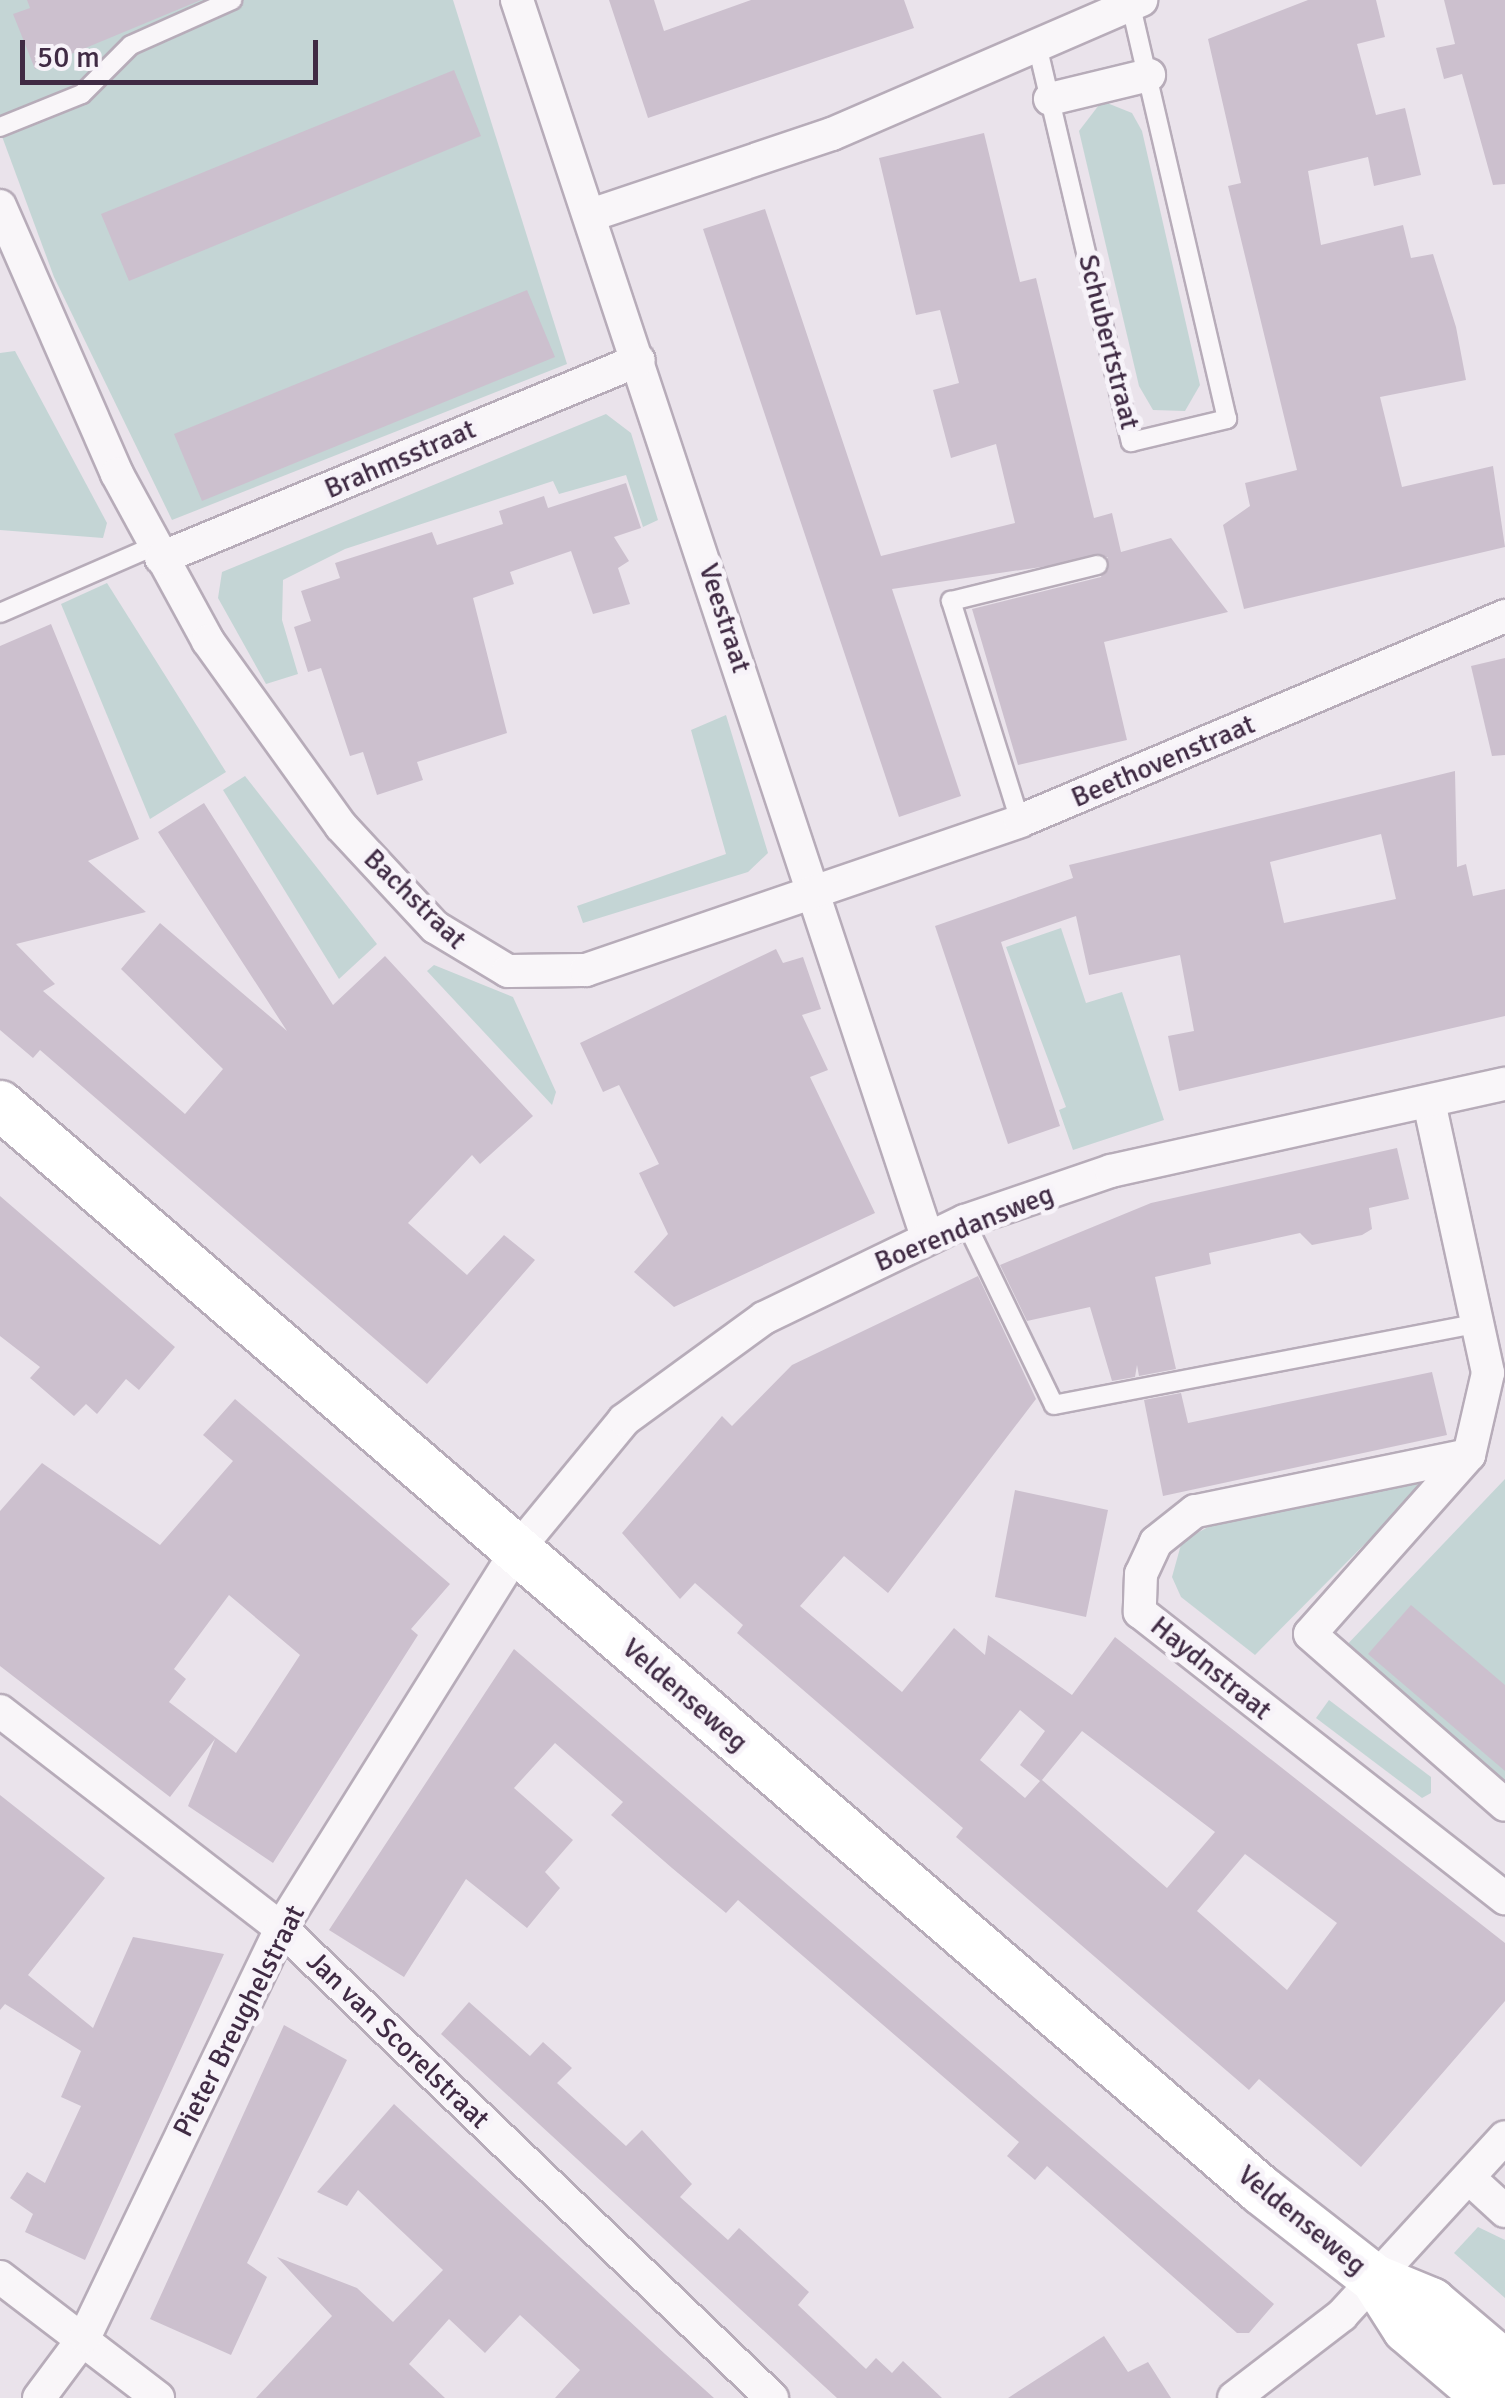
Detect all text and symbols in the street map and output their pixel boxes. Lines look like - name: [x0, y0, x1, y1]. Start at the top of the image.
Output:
- scale bar: [25, 20, 322, 82]
- text: 50 m: [37, 39, 100, 76]
- street label: Schubertstraat: [1071, 251, 1147, 433]
- street label: Brahmsstraat: [319, 412, 481, 506]
- street label: Veestraat: [692, 559, 758, 677]
- street label: Beethovenstraat: [1066, 707, 1260, 815]
- street label: Bachstraat: [357, 842, 473, 956]
- street label: Boerendansweg: [870, 1177, 1058, 1279]
- street label: Haydnstraat: [1144, 1609, 1278, 1727]
- street label: Veldenseweg: [615, 1631, 755, 1759]
- street label: Pieter Breughelstraat: [166, 1900, 312, 2142]
- street label: Jan van Scorelstraat: [300, 1944, 496, 2136]
- street label: Veldenseweg: [1231, 2158, 1373, 2282]

